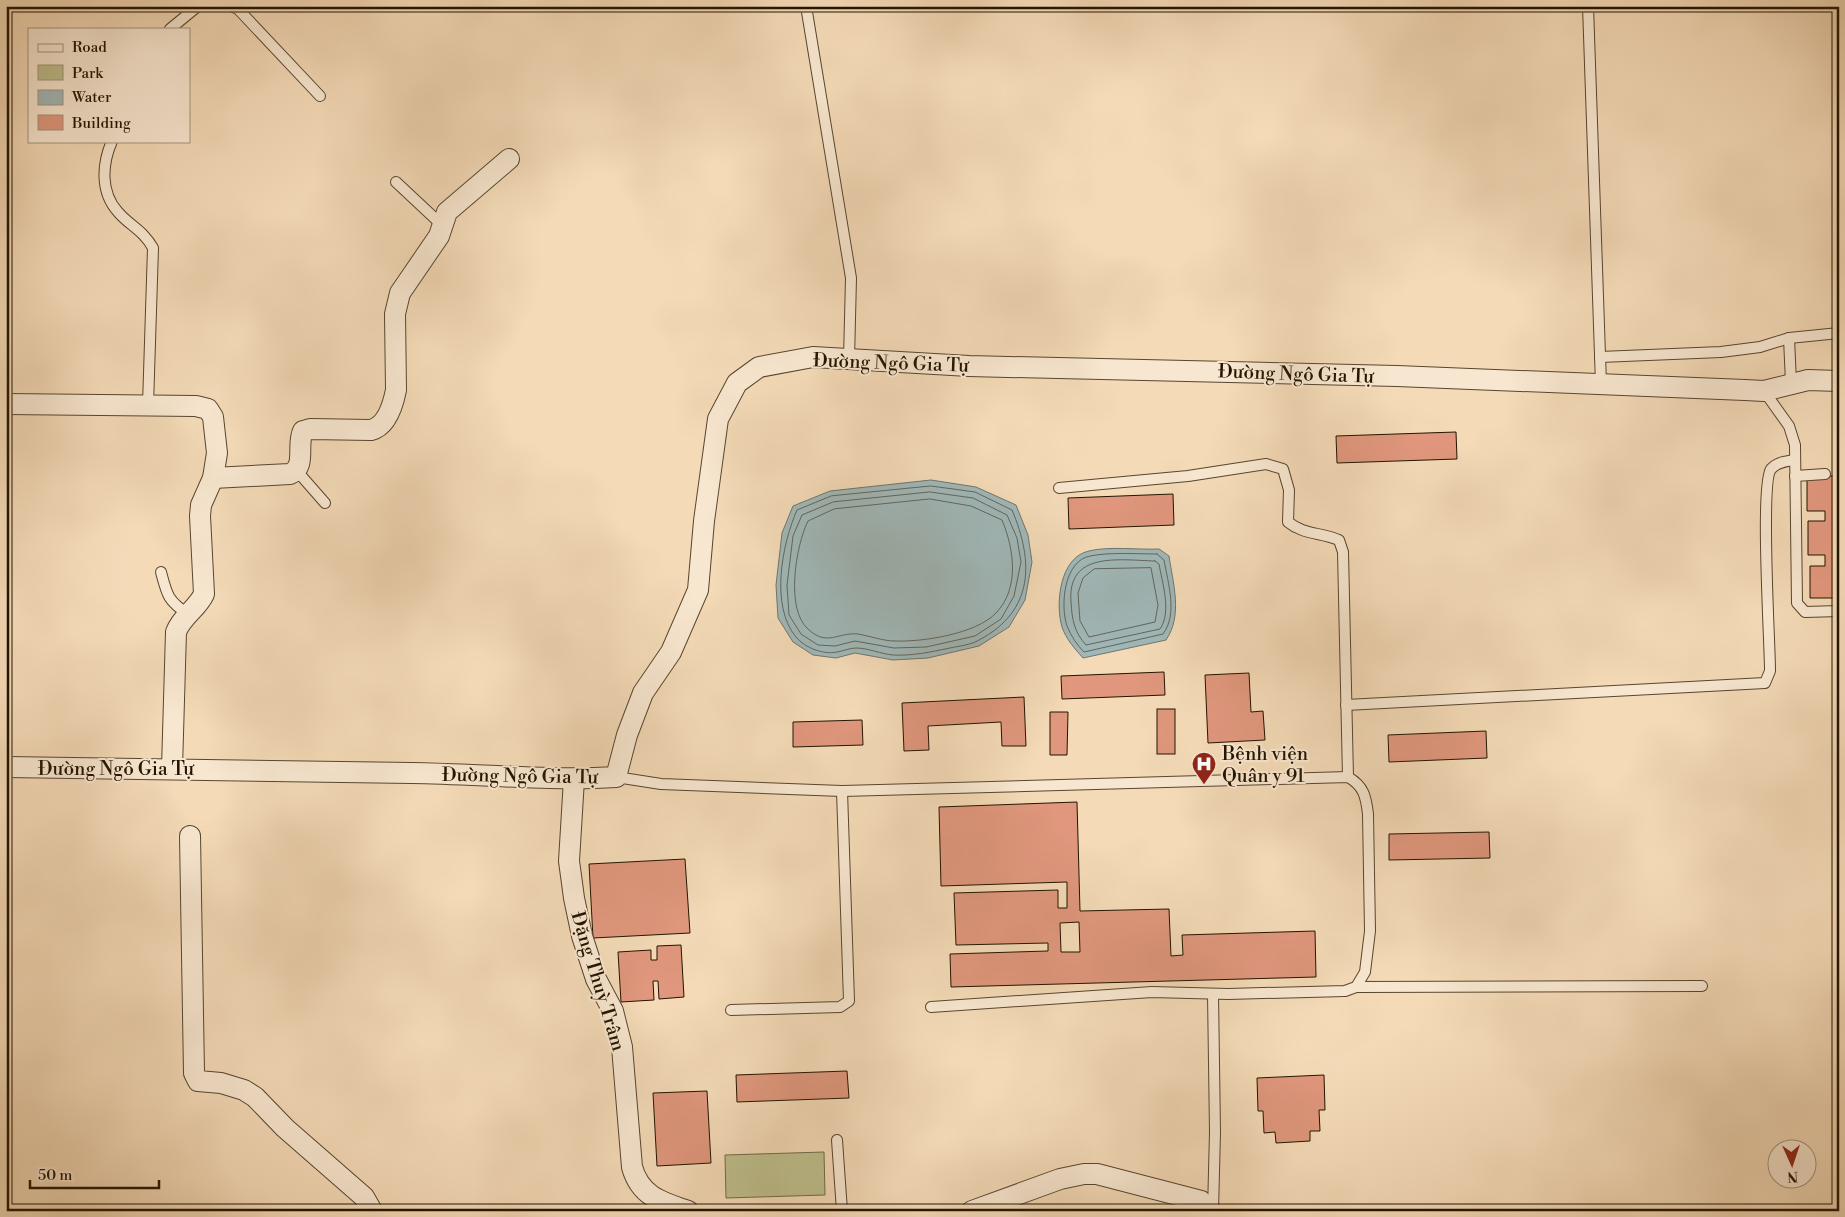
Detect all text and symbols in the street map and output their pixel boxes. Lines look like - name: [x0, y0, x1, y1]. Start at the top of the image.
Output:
- legend: [28, 28, 190, 142]
- text: Road: [72, 38, 107, 57]
- text: Park: [72, 64, 104, 83]
- text: Water: [71, 88, 112, 107]
- text: Building: [71, 114, 131, 133]
- street label: Đường Ngô Gia Tự: [812, 348, 971, 378]
- street label: Đường Ngô Gia Tự: [1217, 359, 1376, 389]
- place label: Bệnh viện Quân y 91: [1221, 742, 1308, 788]
- hospital icon: Bệnh viện Quân y 91: [1191, 751, 1217, 785]
- street label: Đường Ngô Gia Tự: [38, 757, 195, 781]
- street label: Đường Ngô Gia Tự: [442, 763, 600, 789]
- street label: Đặng Thuỳ Trâm: [565, 909, 631, 1054]
- north arrow: [1768, 1140, 1818, 1190]
- scale bar: [30, 1157, 159, 1189]
- text: 50 m: [38, 1166, 72, 1185]
- text: N: [1787, 1167, 1799, 1185]

